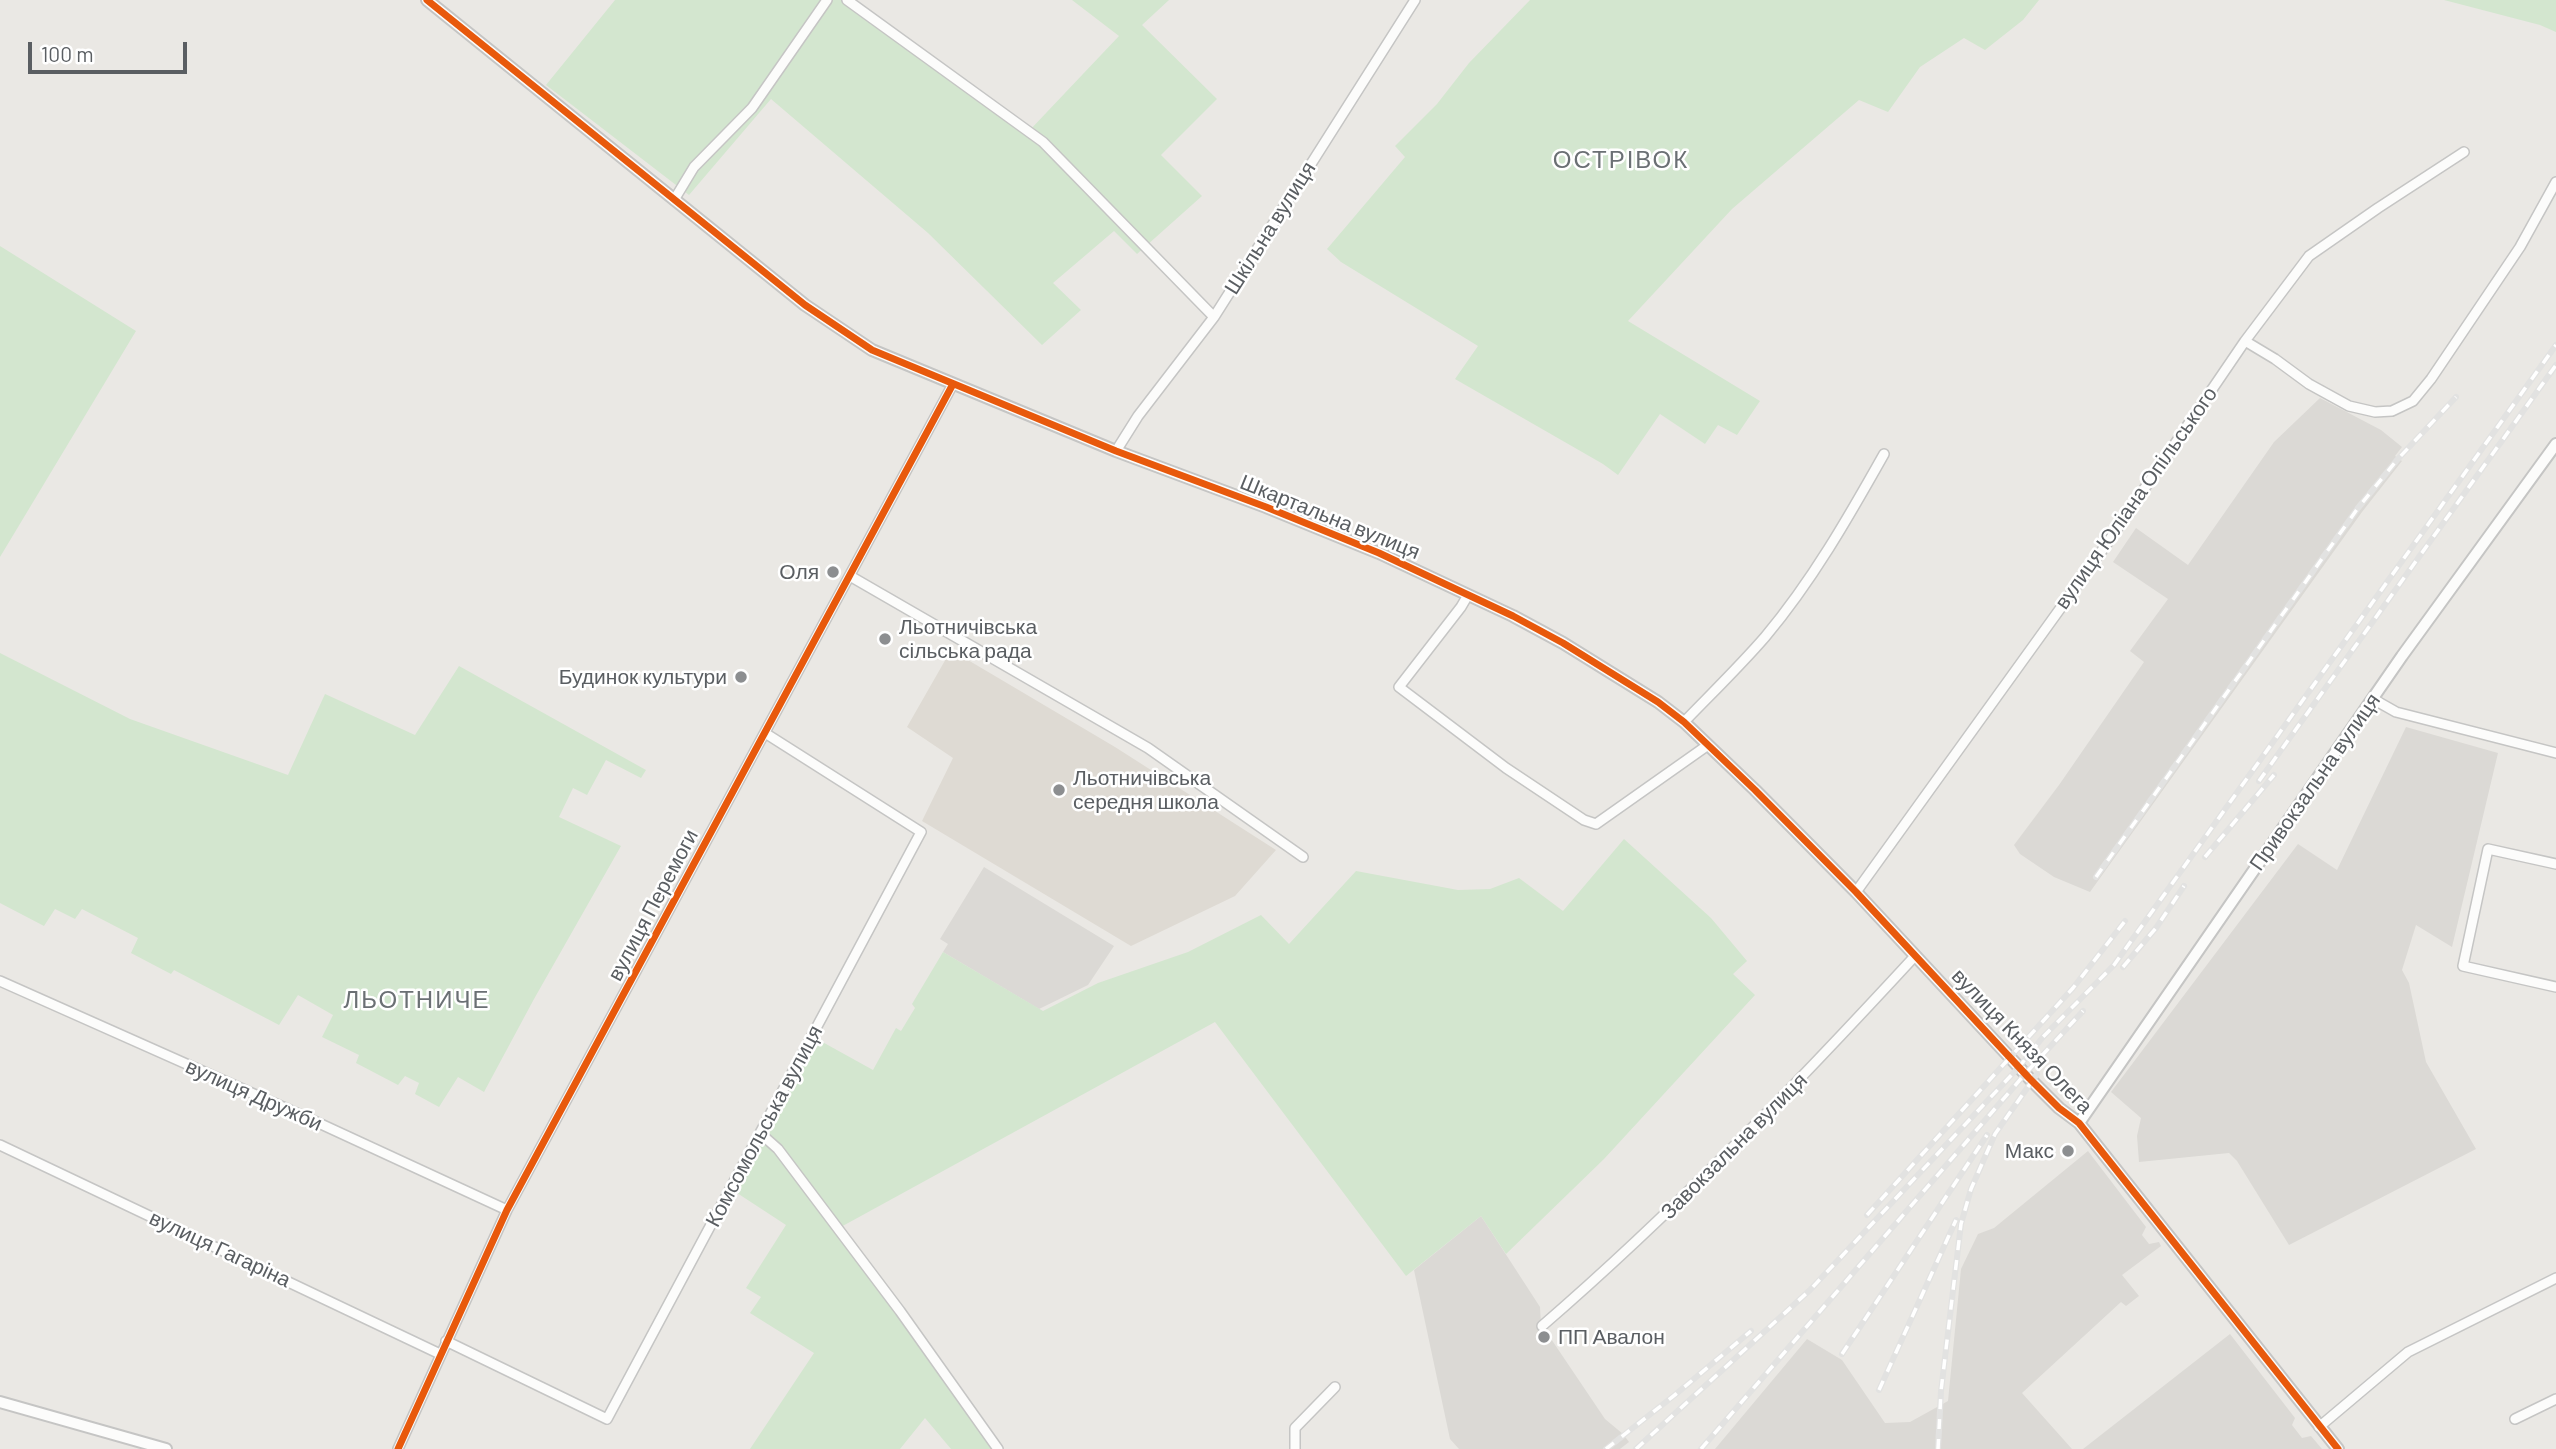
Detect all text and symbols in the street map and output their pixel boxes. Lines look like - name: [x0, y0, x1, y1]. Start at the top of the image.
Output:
- scale bar: [32, 28, 191, 72]
- text: 100 m: [41, 41, 94, 66]
- district label: ОСТРІВОК: [1554, 146, 1688, 174]
- street label: Шкільна вулиця: [1219, 157, 1321, 299]
- street label: вулиця Юліана Опільського: [2049, 382, 2223, 614]
- street label: Шкартальна вулиця: [1236, 469, 1424, 565]
- place label: Оля: [779, 559, 819, 585]
- marker: Оля: [825, 564, 841, 580]
- place label: Льотничівська сільська рада: [899, 614, 1037, 664]
- marker: Льотничівська сільська рада: [877, 631, 893, 647]
- place label: Будинок культури: [559, 664, 727, 690]
- marker: Будинок культури: [733, 669, 749, 685]
- street label: Привокзальна вулиця: [2244, 689, 2386, 875]
- place label: Льотничівська середня школа: [1073, 765, 1219, 815]
- marker: Льотничівська середня школа: [1051, 782, 1067, 798]
- street label: вулиця Перемоги: [602, 825, 704, 985]
- street label: вулиця Князя Олега: [1946, 963, 2098, 1119]
- district label: ЛЬОТНИЧЕ: [345, 986, 489, 1014]
- street label: Комсомольська вулиця: [700, 1021, 828, 1231]
- street label: вулиця Дружби: [182, 1054, 326, 1136]
- street label: Завокзальна вулиця: [1656, 1068, 1812, 1224]
- place label: Макс: [2005, 1138, 2054, 1164]
- marker: Макс: [2060, 1143, 2076, 1159]
- street label: вулиця Гагаріна: [145, 1205, 295, 1293]
- place label: ПП Авалон: [1558, 1324, 1665, 1350]
- marker: ПП Авалон: [1536, 1329, 1552, 1345]

